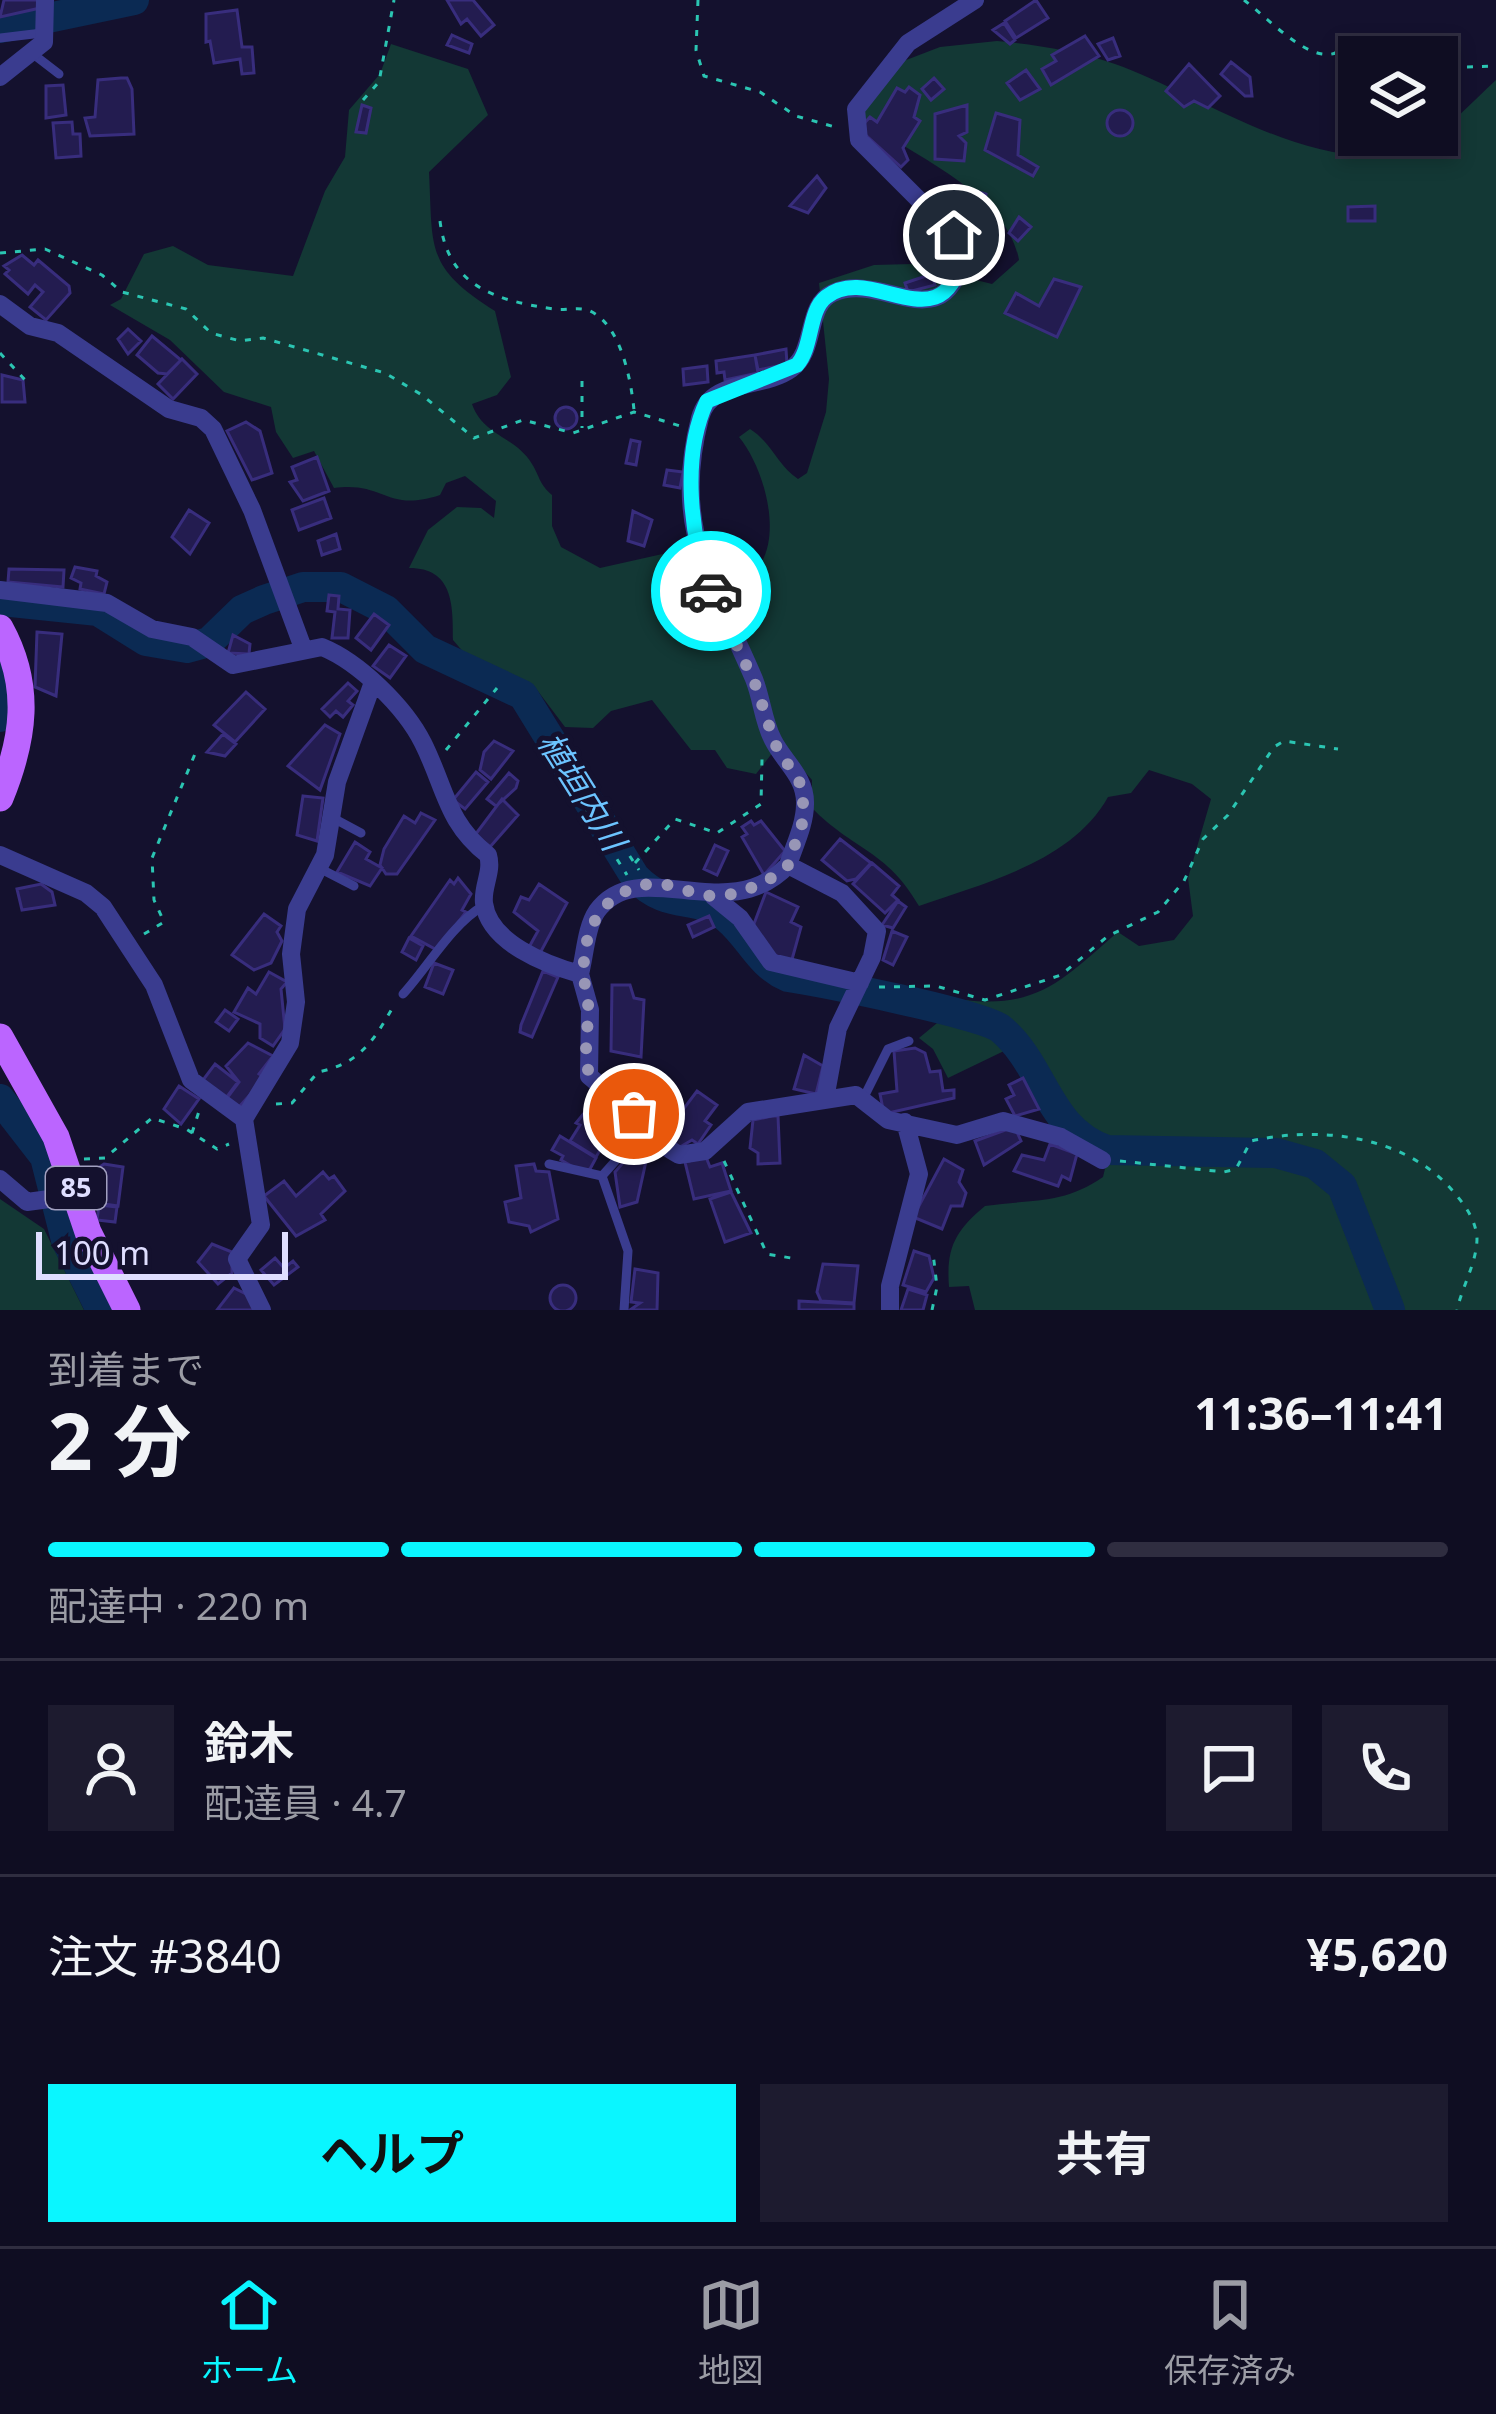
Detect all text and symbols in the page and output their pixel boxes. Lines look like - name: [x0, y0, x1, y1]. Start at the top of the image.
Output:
- map controls: [1338, 36, 1458, 156]
- button: layers: [1338, 36, 1458, 156]
- pin: [903, 184, 1005, 286]
- icon: home: [921, 202, 987, 268]
- courier: [651, 531, 771, 651]
- icon: car: [678, 558, 744, 624]
- water label: 植垣内川: [528, 723, 638, 861]
- pin: [583, 1063, 685, 1165]
- icon: bag: [601, 1081, 667, 1147]
- road number: 85: [46, 1167, 106, 1209]
- scale bar: [36, 1226, 288, 1279]
- text: 100 m: [54, 1230, 150, 1275]
- text: 到着まで: [48, 1342, 204, 1395]
- text: 11:36–11:41: [1194, 1382, 1448, 1443]
- text: 2 分: [48, 1387, 191, 1493]
- text: 配達中 · 220 m: [48, 1578, 309, 1631]
- button: person: [48, 1705, 174, 1831]
- button: chat: [1166, 1705, 1292, 1831]
- button: phone: [1322, 1705, 1448, 1831]
- text: 鈴木: [204, 1711, 294, 1772]
- text: 配達員 · 4.7: [204, 1775, 407, 1828]
- text: ¥5,620: [1306, 1923, 1448, 1984]
- text: 注文 #3840: [48, 1925, 282, 1986]
- button: ヘルプ: [48, 2084, 736, 2222]
- button: 共有: [760, 2084, 1448, 2222]
- tab: ホーム: [200, 2272, 298, 2392]
- tab: 地図: [698, 2272, 764, 2392]
- tab: 保存済み: [1164, 2272, 1296, 2392]

